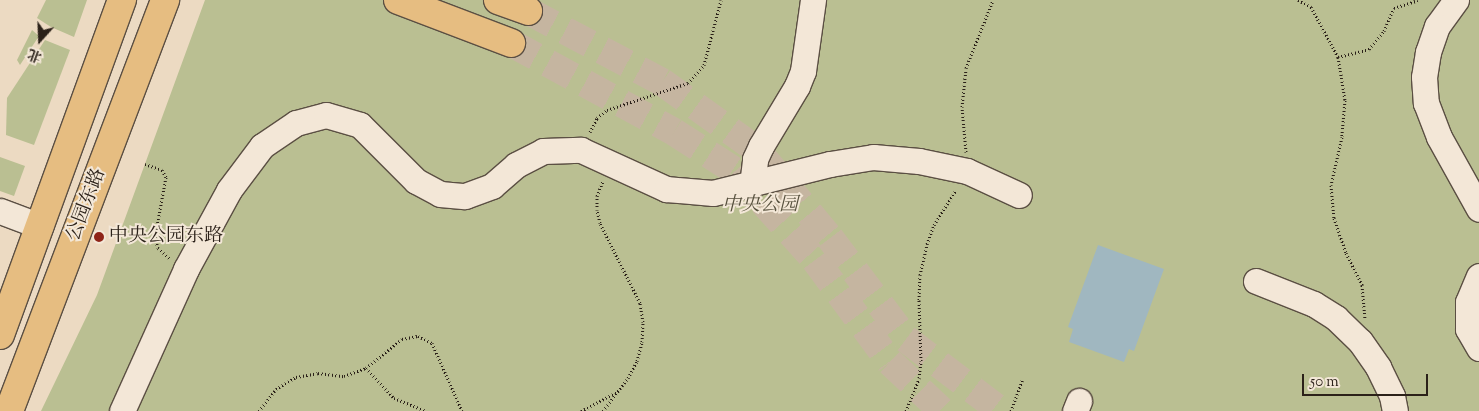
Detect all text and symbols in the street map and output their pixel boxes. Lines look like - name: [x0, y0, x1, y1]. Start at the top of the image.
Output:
- north arrow: [15, 15, 65, 65]
- text: 北: [25, 42, 45, 66]
- street label: 公园东路: [63, 165, 111, 245]
- park label: 中央公园: [722, 195, 798, 217]
- place label: 中央公园东路: [109, 226, 223, 248]
- marker: 中央公园东路: [93, 231, 105, 243]
- scale bar: [1304, 364, 1430, 396]
- text: 50 m: [1310, 372, 1339, 393]

